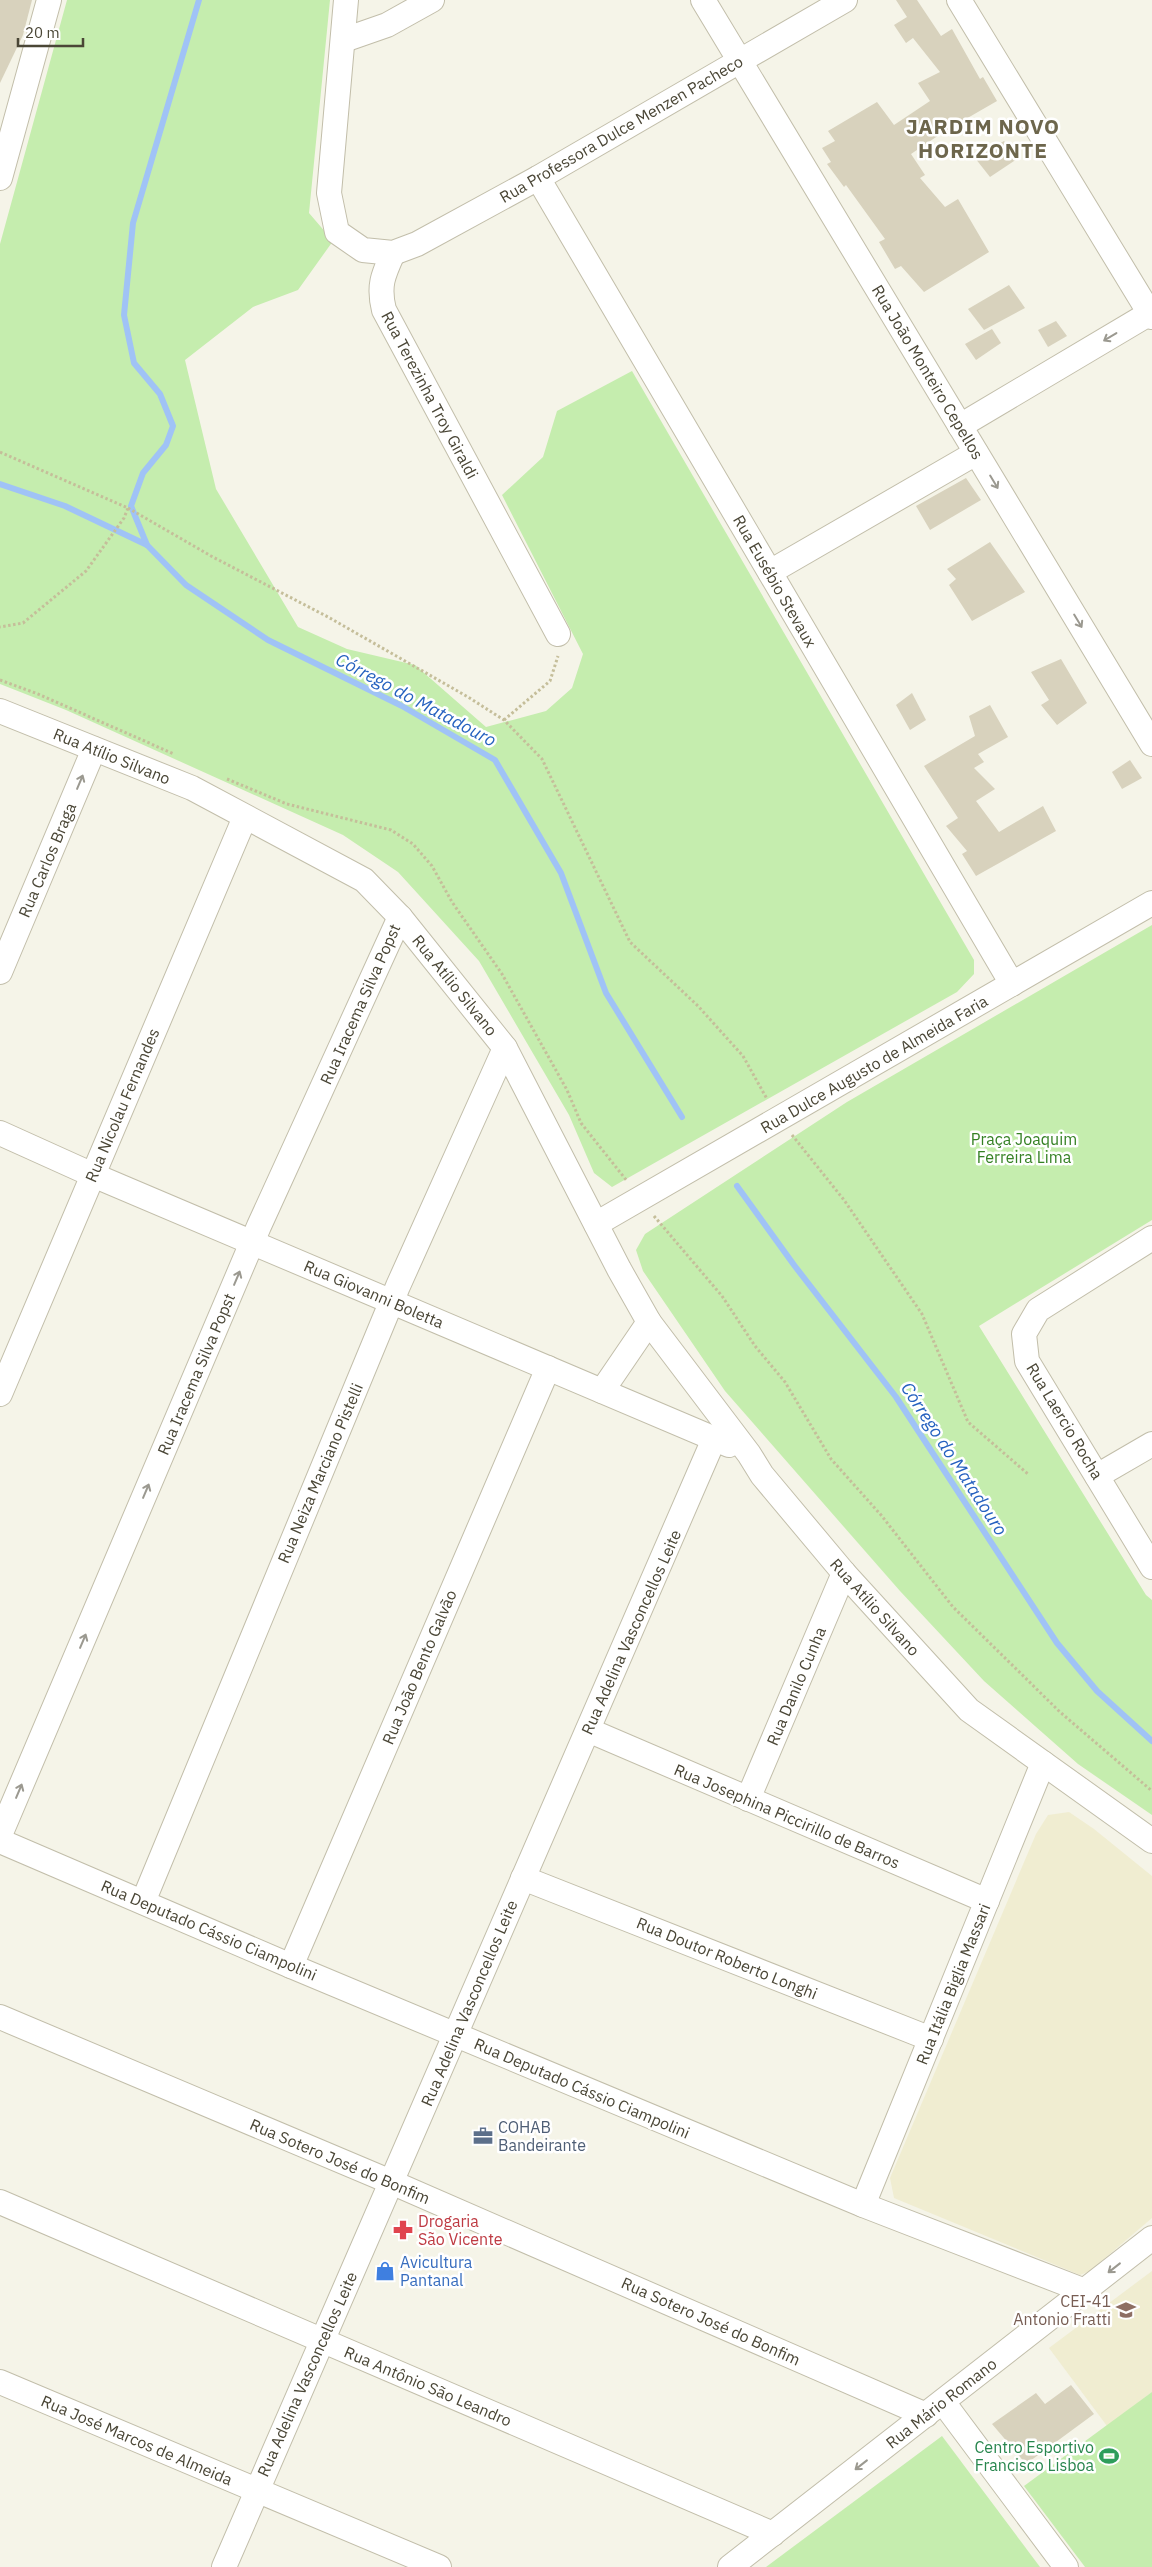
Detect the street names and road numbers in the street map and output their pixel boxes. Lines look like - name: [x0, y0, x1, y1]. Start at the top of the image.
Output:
- street label: Rua Professora Dulce Menzen Pacheco: [496, 51, 746, 207]
- street label: Rua João Monteiro Cepellos: [868, 281, 988, 463]
- street label: Rua Terezinha Troy Giraldi: [377, 308, 483, 482]
- street label: Rua Eusébio Stevaux: [729, 511, 821, 651]
- street label: Rua Atílio Silvano: [51, 723, 173, 789]
- street label: Rua Carlos Braga: [14, 799, 80, 920]
- street label: Rua Iracema Silva Popst: [316, 921, 404, 1087]
- street label: Rua Atílio Silvano: [408, 930, 502, 1040]
- street label: Rua Dulce Augusto de Almeida Faria: [757, 990, 992, 1137]
- street label: Rua Nicolau Fernandes: [80, 1025, 164, 1185]
- street label: Rua Giovanni Boletta: [301, 1255, 447, 1333]
- street label: Rua Iracema Silva Popst: [153, 1290, 239, 1458]
- street label: Rua Laercio Rocha: [1022, 1359, 1108, 1483]
- street label: Rua Neiza Marciano Pistelli: [273, 1380, 367, 1566]
- street label: Rua Adelina Vasconcellos Leite: [577, 1526, 685, 1738]
- street label: Rua Atílio Silvano: [826, 1554, 924, 1660]
- street label: Rua João Bento Galvão: [377, 1587, 461, 1747]
- street label: Rua Danilo Cunha: [762, 1623, 830, 1748]
- street label: Rua Josephina Piccirillo de Barros: [671, 1759, 903, 1873]
- street label: Rua Deputado Cássio Ciampolini: [98, 1875, 320, 1985]
- street label: Rua Adelina Vasconcellos Leite: [416, 1897, 522, 2109]
- street label: Rua Itália Biglia Massari: [912, 1901, 994, 2067]
- street label: Rua Doutor Roberto Longhi: [634, 1913, 820, 2003]
- street label: Rua Deputado Cássio Ciampolini: [471, 2033, 693, 2143]
- street label: Rua Sotero José do Bonfim: [247, 2114, 433, 2208]
- street label: Rua Adelina Vasconcellos Leite: [253, 2268, 361, 2480]
- street label: Rua Sotero José do Bonfim: [618, 2272, 804, 2370]
- street label: Rua Antônio São Leandro: [341, 2342, 515, 2430]
- street label: Rua Mário Romano: [882, 2353, 1001, 2453]
- street label: Rua José Marcos de Almeida: [38, 2391, 236, 2490]

